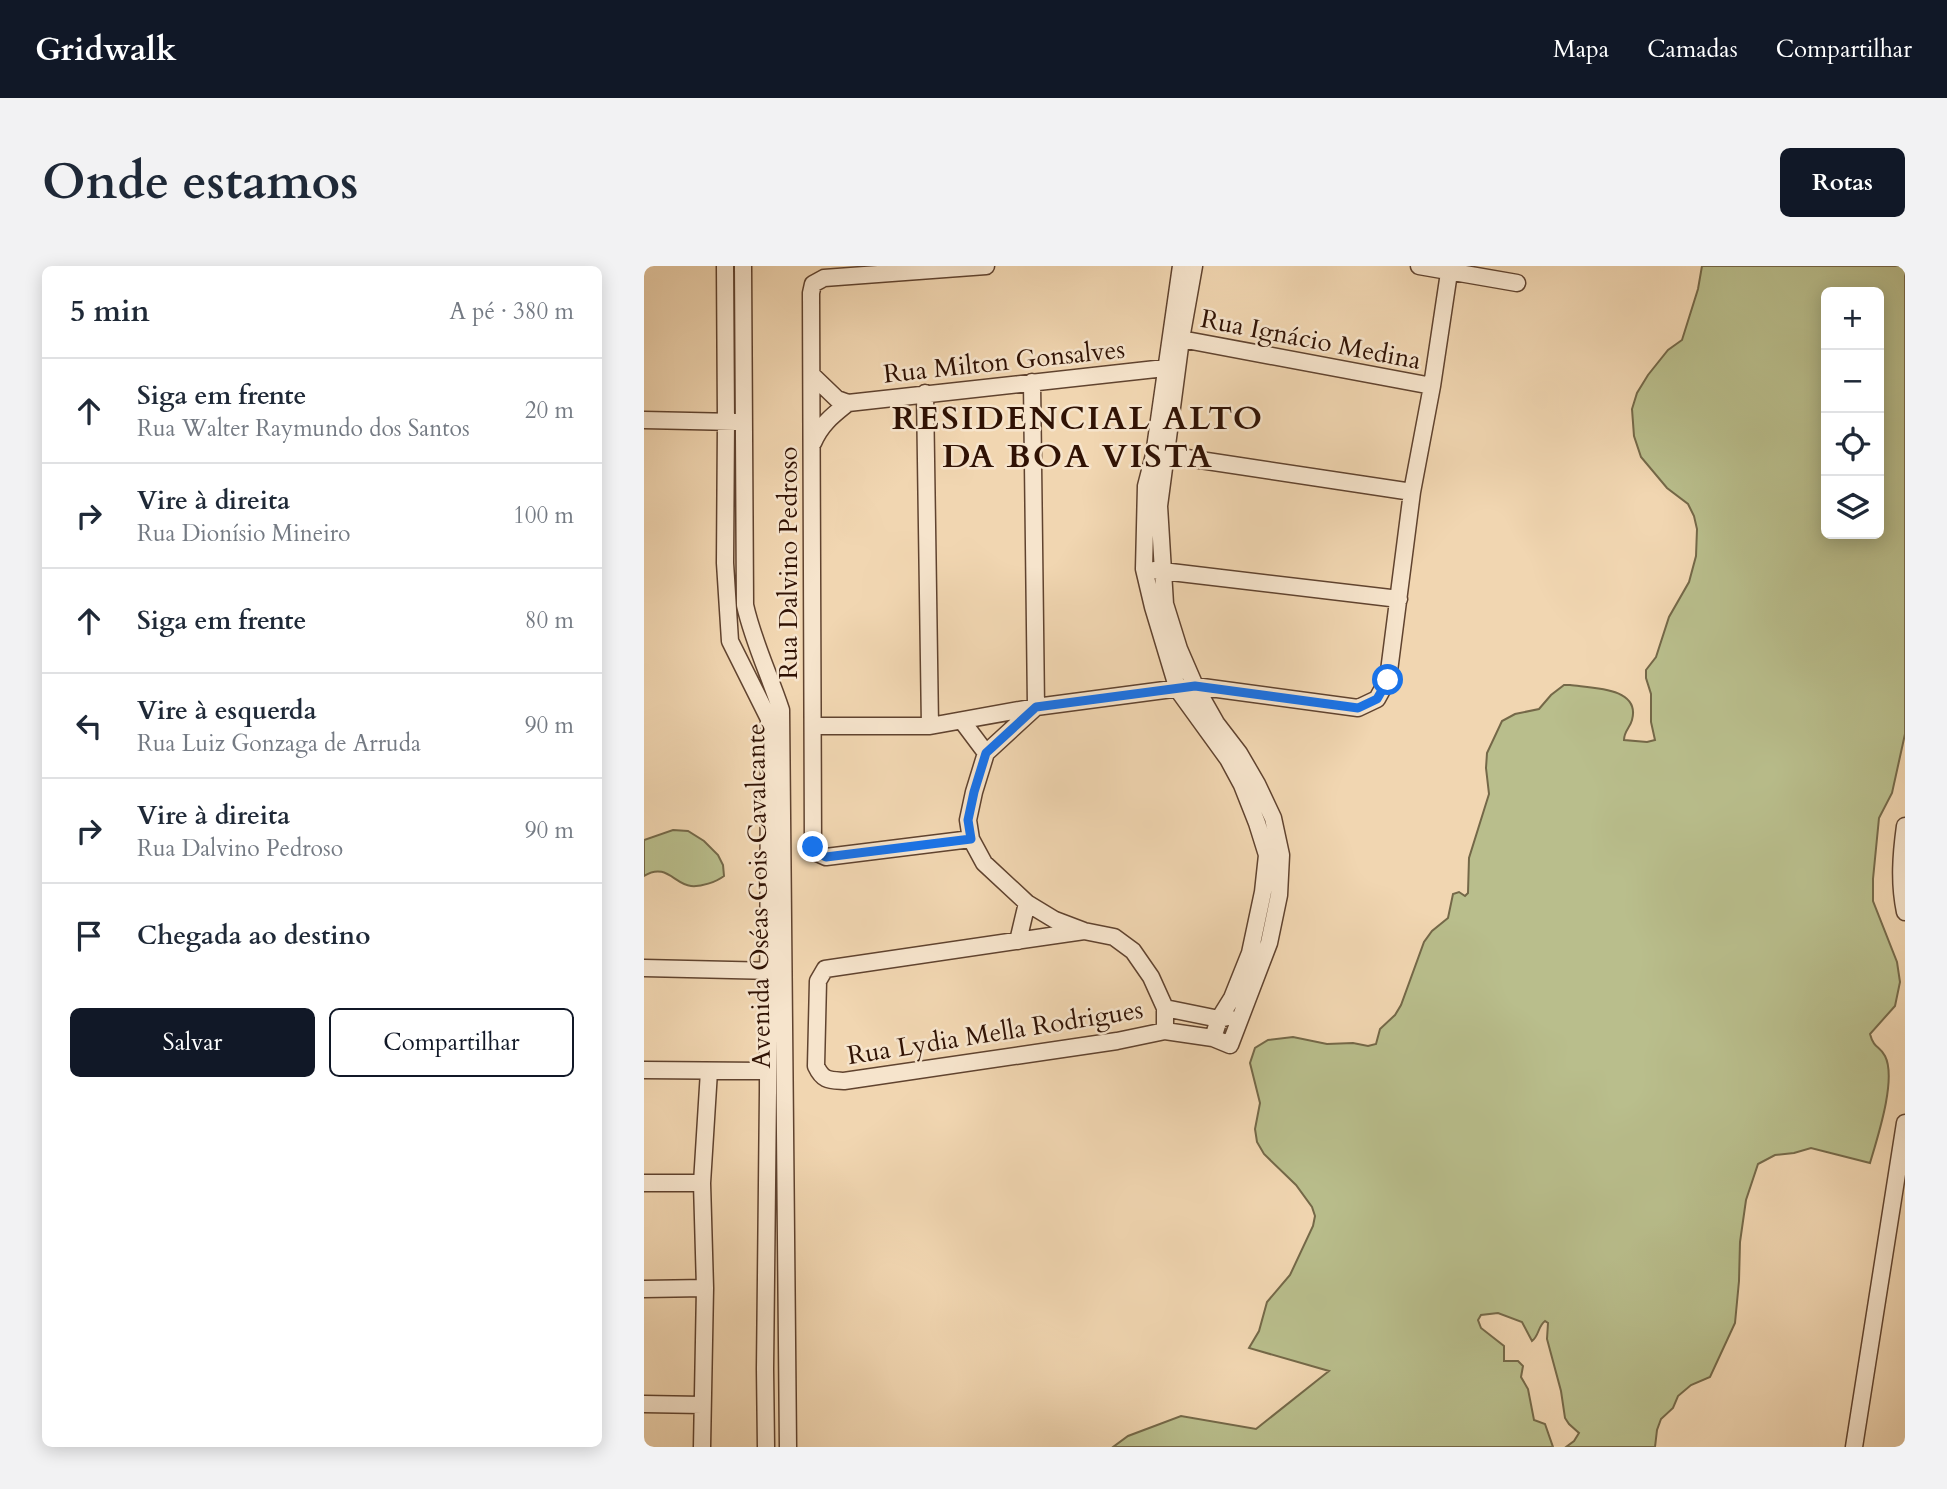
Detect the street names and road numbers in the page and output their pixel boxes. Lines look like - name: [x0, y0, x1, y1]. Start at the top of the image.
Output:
- street label: Rua Ignácio Medina: [1198, 301, 1424, 378]
- street label: Rua Milton Gonsalves: [882, 331, 1126, 392]
- street label: Rua Dalvino Pedroso: [771, 446, 806, 680]
- street label: Avenida Oséas Gois Cavalcante: [738, 723, 779, 1069]
- street label: Rua Lydia Mella Rodrigues: [845, 992, 1146, 1073]

